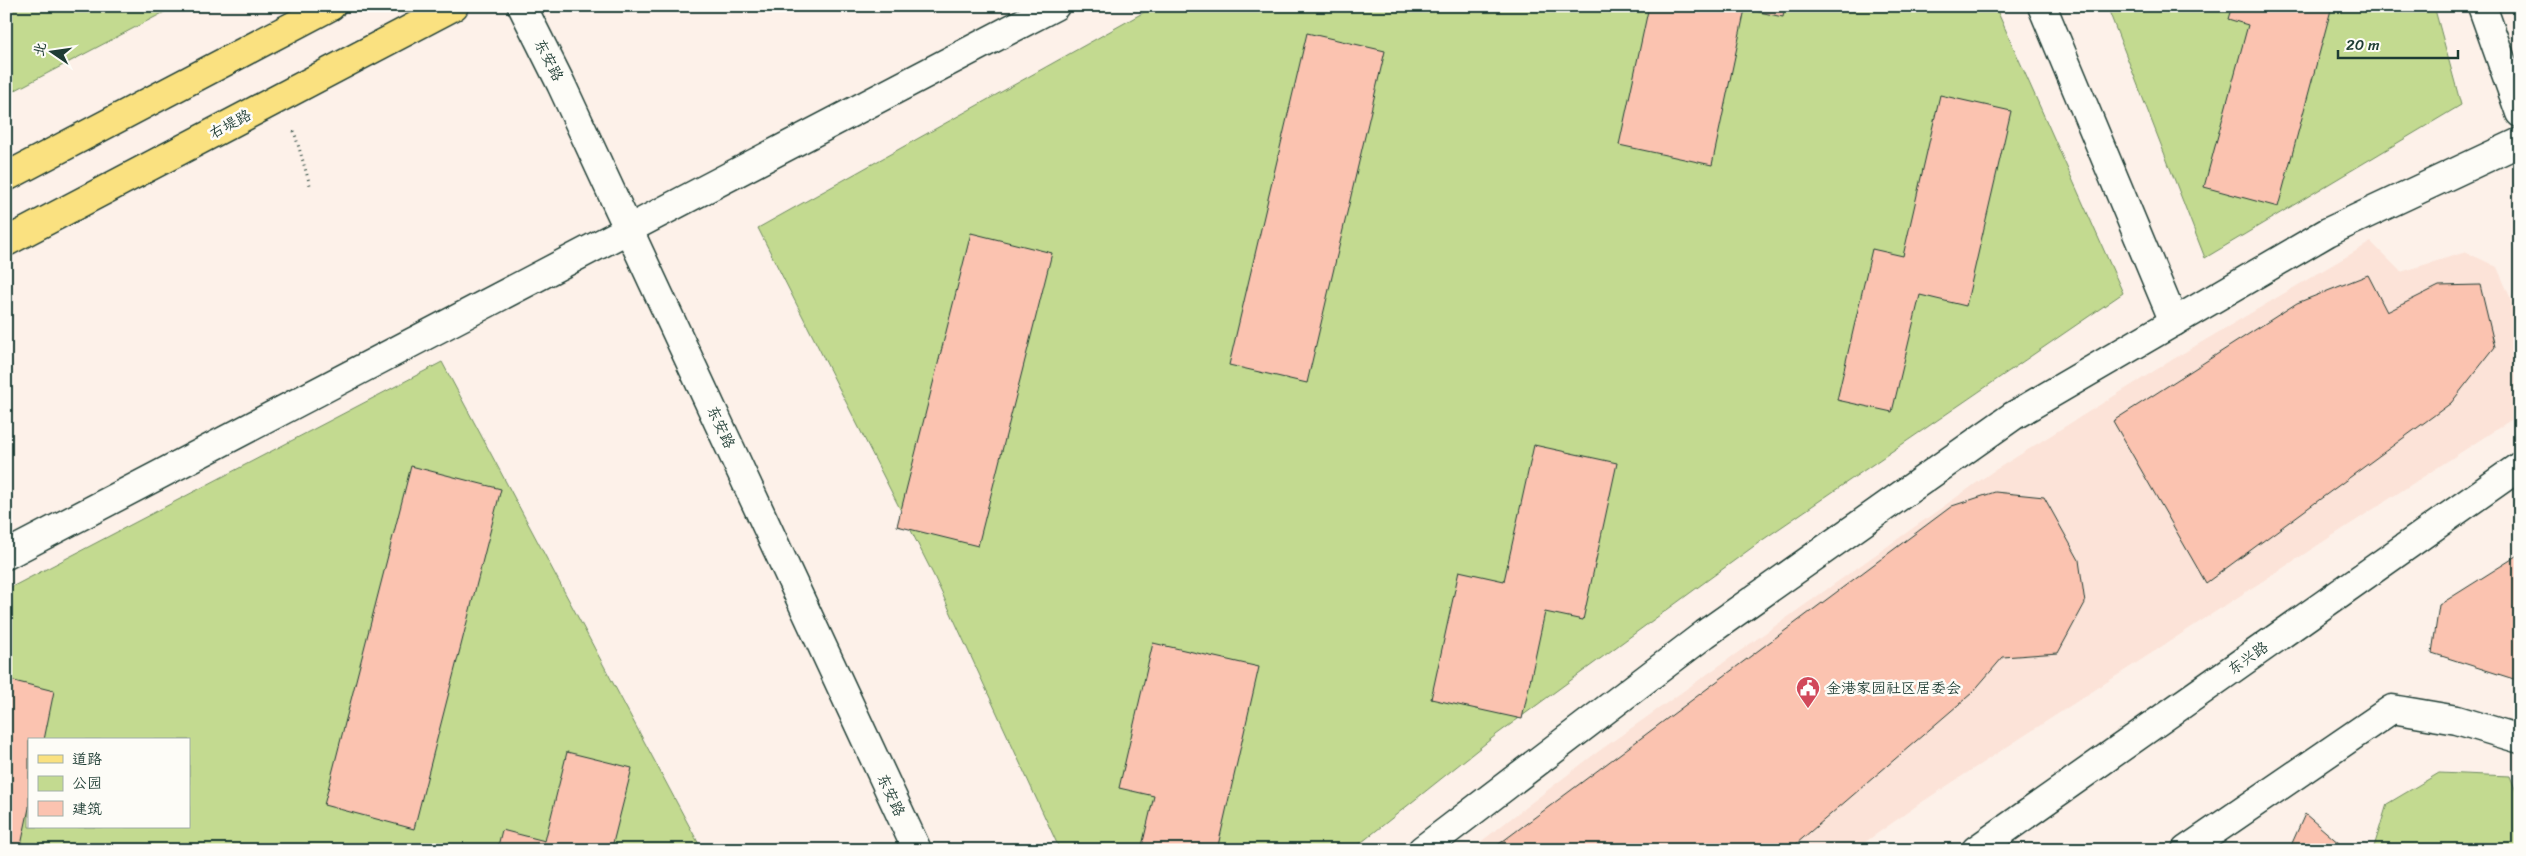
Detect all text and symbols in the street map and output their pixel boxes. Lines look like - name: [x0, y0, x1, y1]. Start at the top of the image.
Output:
- north arrow: [28, 28, 78, 78]
- scale bar: [2338, 28, 2458, 60]
- text: 20 m: [2346, 32, 2380, 58]
- street label: 东安路: [527, 34, 571, 86]
- text: 北: [26, 40, 54, 59]
- street label: 右堤路: [204, 102, 256, 146]
- street label: 东安路: [700, 401, 742, 453]
- street label: 东兴路: [2222, 634, 2274, 682]
- public building icon: 金港家园社区居委会: [1795, 675, 1821, 709]
- place label: 金港家园社区居委会: [1826, 675, 1961, 701]
- legend: [28, 738, 190, 828]
- text: 道路: [72, 746, 102, 772]
- street label: 东安路: [870, 769, 912, 821]
- text: 公园: [72, 770, 102, 796]
- text: 建筑: [72, 796, 102, 822]

